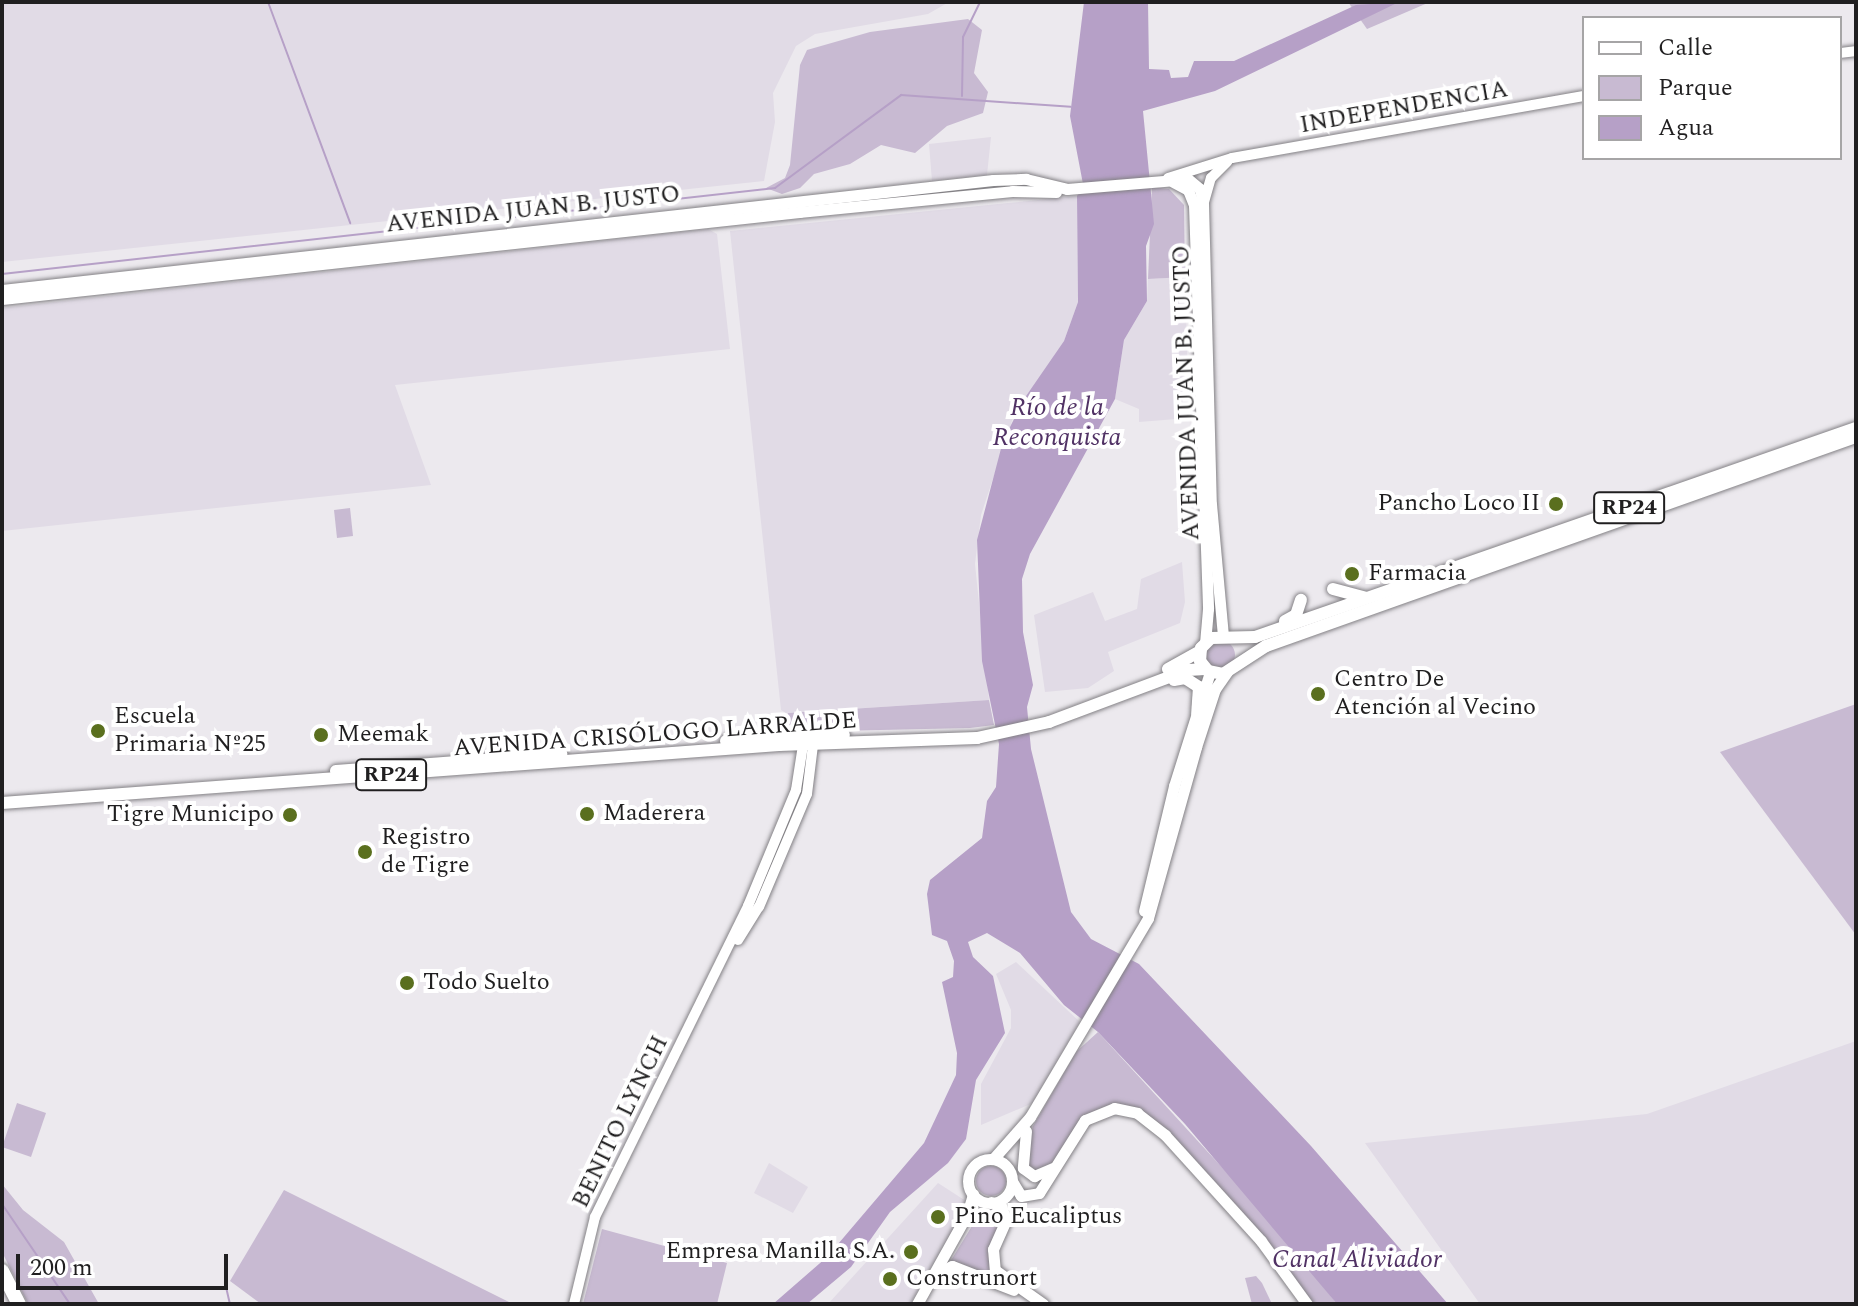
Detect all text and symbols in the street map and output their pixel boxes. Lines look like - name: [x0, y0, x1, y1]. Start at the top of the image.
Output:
- legend: [1582, 16, 1842, 160]
- text: Calle: [1658, 30, 1713, 66]
- text: Parque: [1658, 70, 1733, 106]
- street label: INDEPENDENCIA: [1298, 76, 1510, 140]
- text: Agua: [1658, 110, 1714, 146]
- street label: AVENIDA JUAN B. JUSTO: [385, 180, 681, 240]
- street label: AVENIDA JUAN B. JUSTO: [1167, 245, 1207, 541]
- water label: Río de la Reconquista: [993, 392, 1121, 454]
- place label: Pancho Loco II: [1378, 490, 1540, 518]
- road number: RP24: [1593, 490, 1665, 526]
- marker: Pancho Loco II: [1547, 495, 1565, 513]
- place label: Farmacia: [1368, 560, 1467, 588]
- marker: Farmacia: [1343, 565, 1361, 583]
- place label: Centro De Atención al Vecino: [1334, 666, 1536, 722]
- marker: Centro De Atención al Vecino: [1309, 685, 1327, 703]
- place label: Escuela Primaria Nº25: [114, 703, 266, 759]
- street label: AVENIDA CRISÓLOGO LARRALDE: [452, 707, 858, 763]
- place label: Meemak: [337, 721, 429, 749]
- marker: Escuela Primaria Nº25: [89, 722, 107, 740]
- marker: Meemak: [312, 726, 330, 744]
- road number: RP24: [355, 757, 427, 793]
- place label: Maderera: [603, 800, 705, 828]
- place label: Tigre Municipo: [107, 801, 274, 829]
- marker: Maderera: [578, 805, 596, 823]
- marker: Tigre Municipo: [281, 806, 299, 824]
- place label: Registro de Tigre: [381, 824, 470, 880]
- marker: Registro de Tigre: [356, 843, 374, 861]
- place label: Todo Suelto: [423, 969, 550, 997]
- marker: Todo Suelto: [398, 974, 416, 992]
- street label: BENITO LYNCH: [567, 1031, 675, 1213]
- place label: Pino Eucaliptus: [954, 1203, 1122, 1231]
- marker: Pino Eucaliptus: [929, 1208, 947, 1226]
- scale bar: [20, 1238, 232, 1288]
- place label: Empresa Manilla S.A.: [665, 1238, 895, 1266]
- marker: Empresa Manilla S.A.: [902, 1243, 920, 1261]
- water label: Canal Aliviador: [1272, 1244, 1442, 1276]
- text: 200 m: [30, 1250, 93, 1286]
- place label: Construnort: [906, 1265, 1037, 1293]
- marker: Construnort: [881, 1270, 899, 1288]

